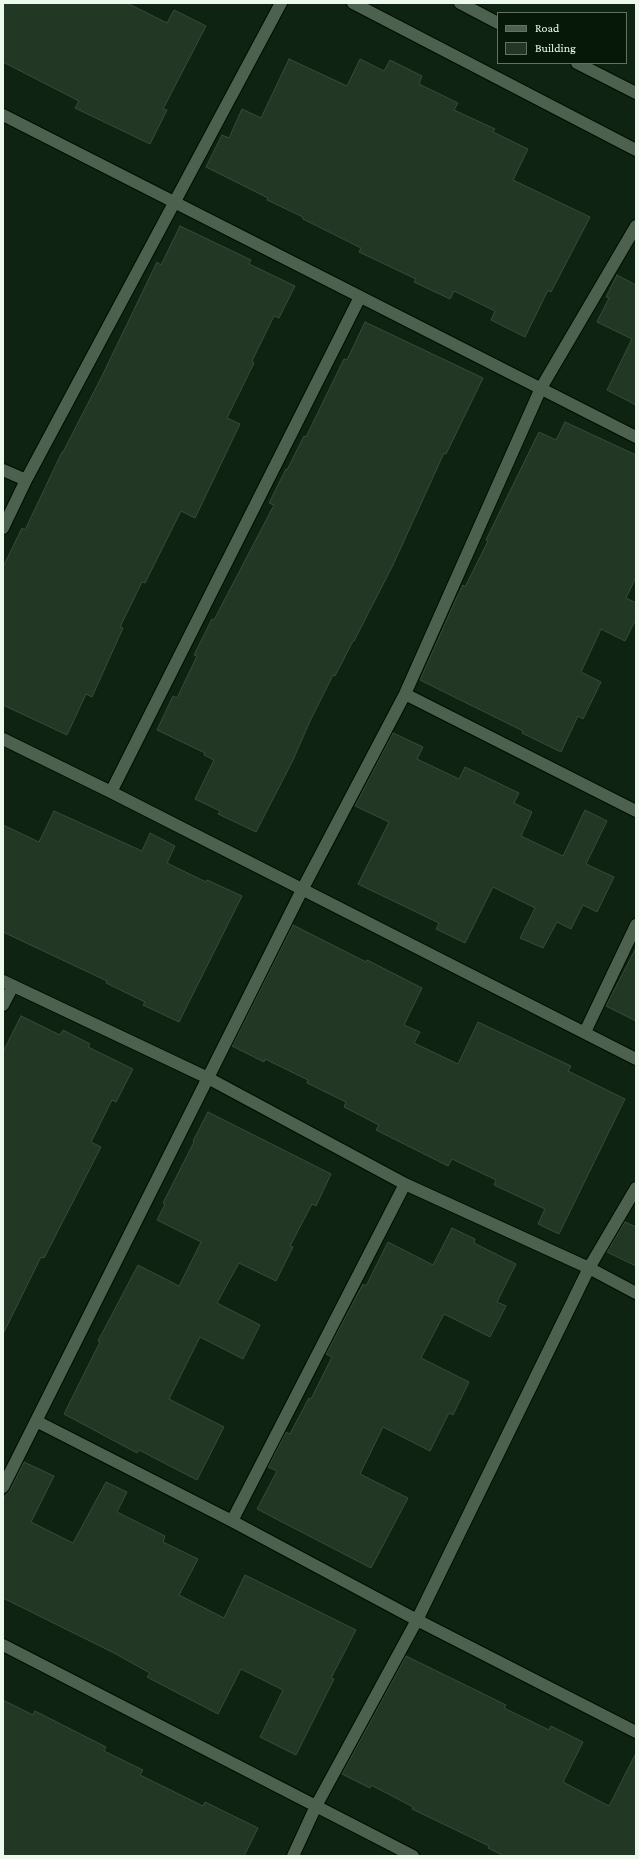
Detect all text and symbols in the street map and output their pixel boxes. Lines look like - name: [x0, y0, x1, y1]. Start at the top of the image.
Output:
- legend: [497, 12, 627, 64]
- text: Road: [535, 21, 559, 35]
- text: Building: [535, 41, 576, 55]

